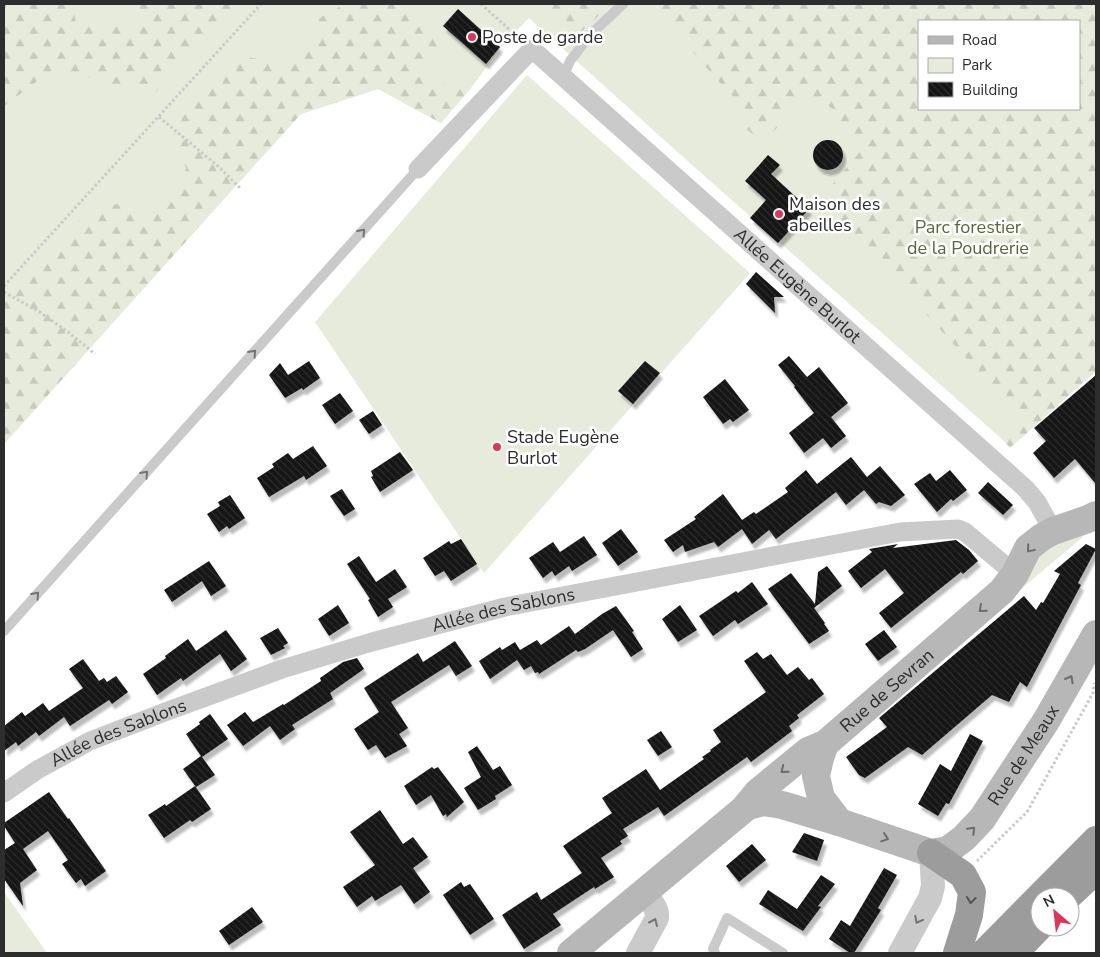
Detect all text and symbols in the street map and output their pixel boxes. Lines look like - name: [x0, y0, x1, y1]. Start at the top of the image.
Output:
- legend: [918, 20, 1080, 110]
- place label: Poste de garde: [482, 25, 603, 49]
- text: Road: [962, 30, 997, 50]
- marker: Poste de garde: [466, 31, 478, 43]
- text: Park: [962, 55, 992, 75]
- text: Building: [962, 80, 1018, 100]
- place label: Maison des abeilles: [789, 192, 880, 237]
- marker: Maison des abeilles: [773, 208, 785, 220]
- park label: Parc forestier de la Poudrerie: [907, 215, 1029, 260]
- street label: Allée Eugène Burlot: [729, 222, 867, 349]
- one-way arrow: [356, 229, 365, 238]
- one-way arrow: [247, 349, 256, 358]
- place label: Stade Eugène Burlot: [507, 425, 619, 470]
- marker: Stade Eugène Burlot: [491, 441, 503, 453]
- one-way arrow: [139, 470, 148, 479]
- one-way arrow: [1026, 543, 1035, 552]
- street label: Allée des Sablons: [429, 582, 577, 638]
- one-way arrow: [30, 591, 39, 600]
- one-way arrow: [978, 604, 987, 613]
- street label: Rue de Sevran: [835, 643, 939, 738]
- one-way arrow: [1064, 676, 1074, 685]
- street label: Allée des Sablons: [46, 693, 190, 773]
- street label: Rue de Meaux: [982, 700, 1065, 810]
- one-way arrow: [781, 765, 790, 774]
- one-way arrow: [966, 827, 975, 836]
- one-way arrow: [880, 832, 889, 842]
- north arrow: [1030, 887, 1080, 937]
- text: N: [1040, 890, 1058, 912]
- one-way arrow: [966, 896, 977, 904]
- one-way arrow: [914, 915, 924, 924]
- one-way arrow: [647, 918, 658, 927]

